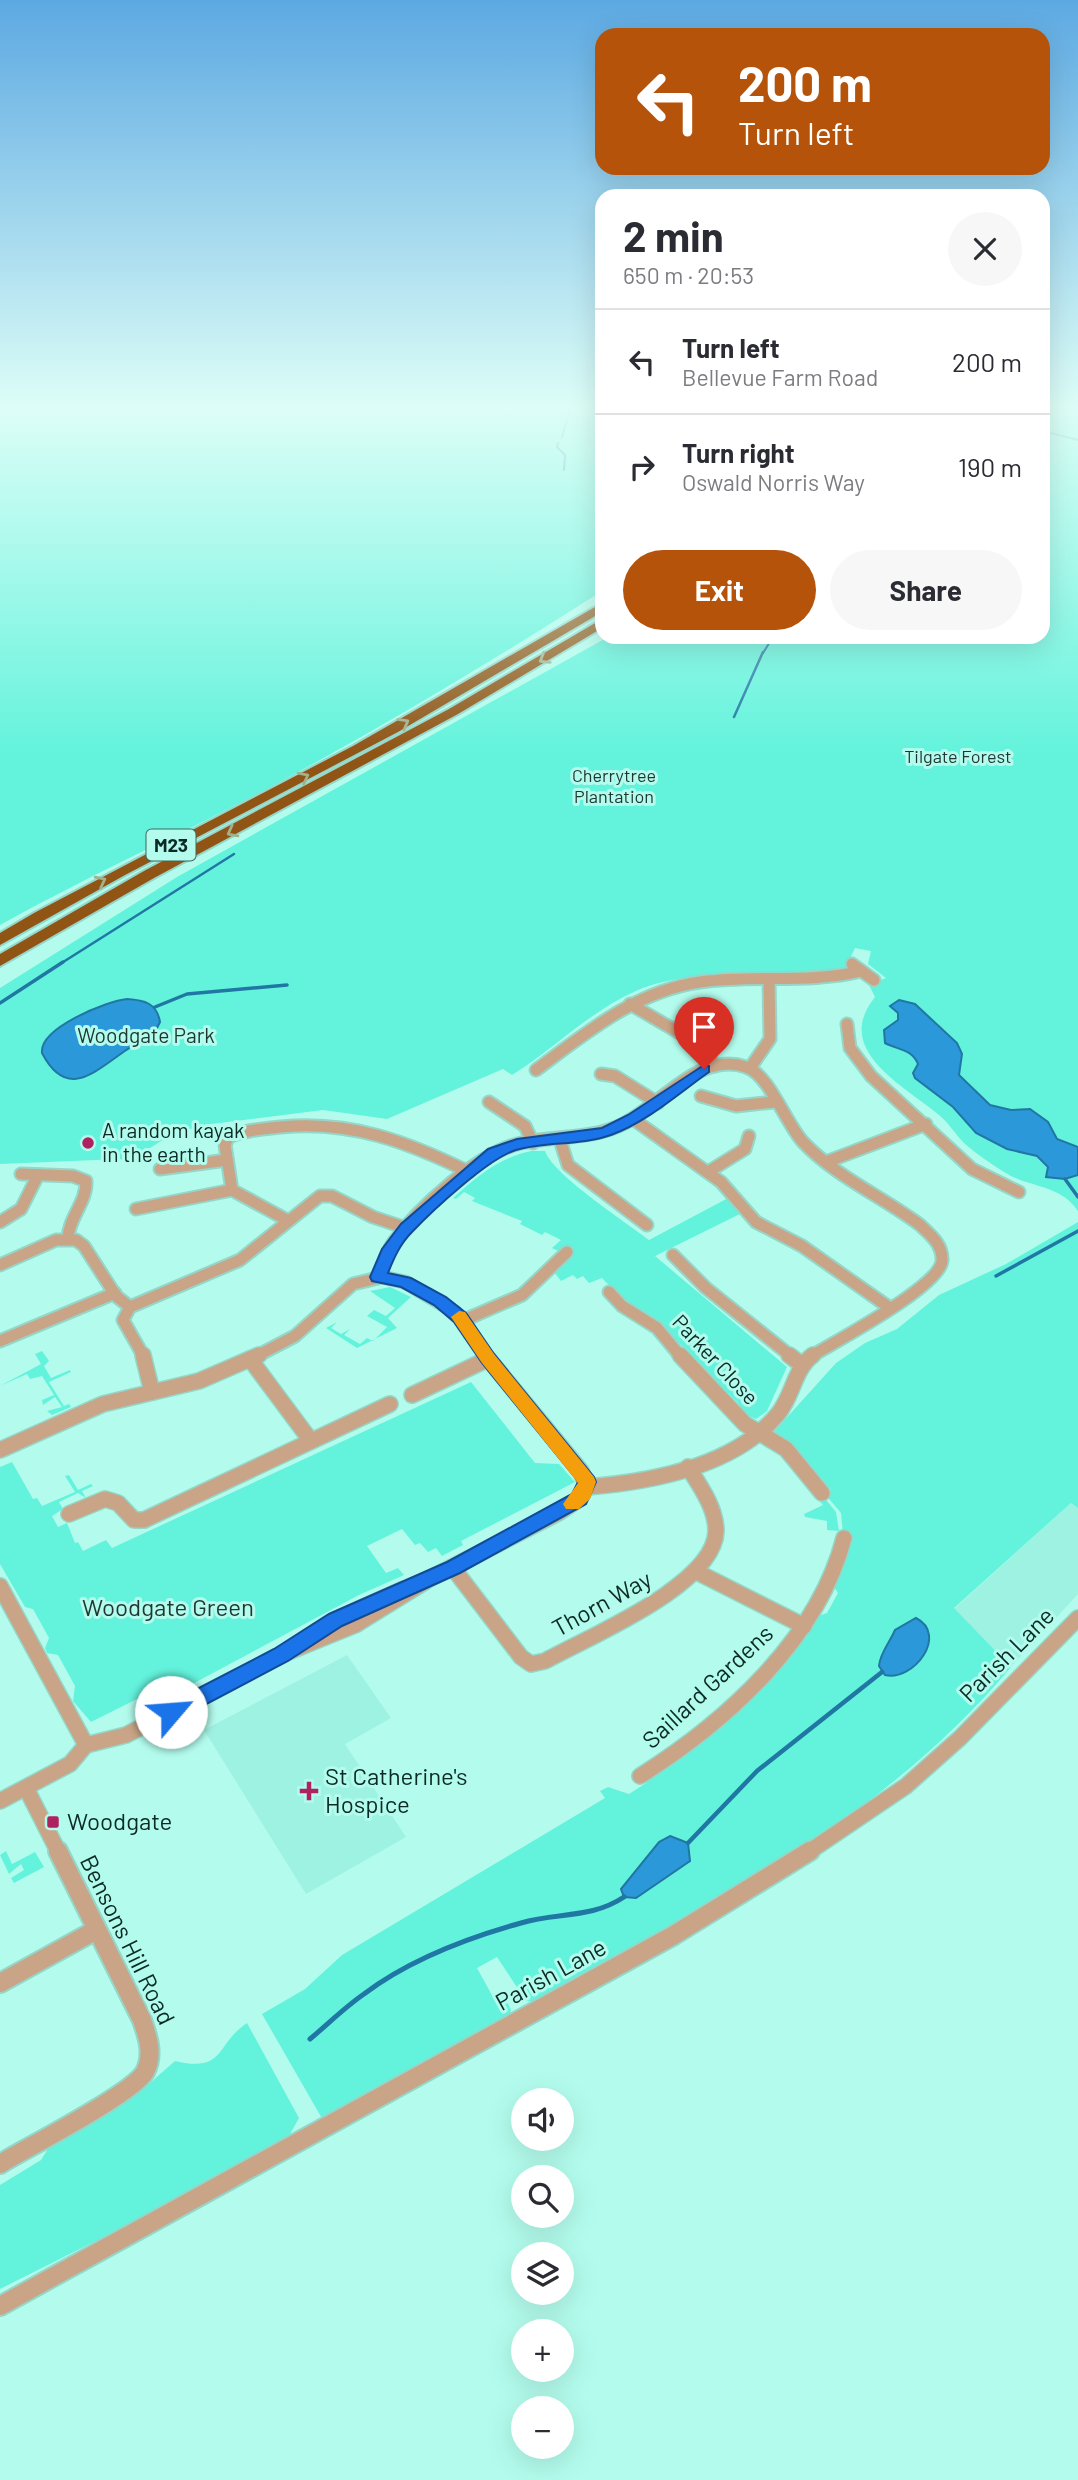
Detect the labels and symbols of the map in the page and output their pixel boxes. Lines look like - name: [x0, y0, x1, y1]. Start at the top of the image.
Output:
- one-way arrow: [538, 651, 551, 664]
- one-way arrow: [397, 718, 410, 731]
- park label: Tilgate Forest: [904, 745, 1012, 767]
- park label: Cherrytree Plantation: [572, 764, 656, 807]
- one-way arrow: [297, 772, 309, 786]
- one-way arrow: [227, 823, 240, 837]
- road number: M23: [146, 830, 196, 860]
- one-way arrow: [94, 875, 106, 889]
- pin: [674, 997, 734, 1069]
- park label: Woodgate Park: [77, 1022, 215, 1047]
- place label: A random kayak in the earth: [102, 1117, 245, 1166]
- marker: A random kayak in the earth: [80, 1135, 96, 1151]
- street label: Parker Close: [668, 1309, 764, 1409]
- street label: Thorn Way: [547, 1564, 656, 1642]
- park label: Woodgate Green: [82, 1592, 254, 1621]
- street label: Parish Lane: [953, 1601, 1059, 1707]
- street label: Saillard Gardens: [636, 1618, 778, 1754]
- position arrow: [134, 1675, 208, 1749]
- place label: St Catherine's Hospice: [325, 1761, 467, 1818]
- marker: St Catherine's Hospice: [299, 1781, 319, 1801]
- place label: Woodgate: [67, 1806, 172, 1835]
- marker: Woodgate: [45, 1814, 61, 1830]
- street label: Bensons Hill Road: [75, 1850, 182, 2029]
- street label: Parish Lane: [490, 1931, 611, 2016]

